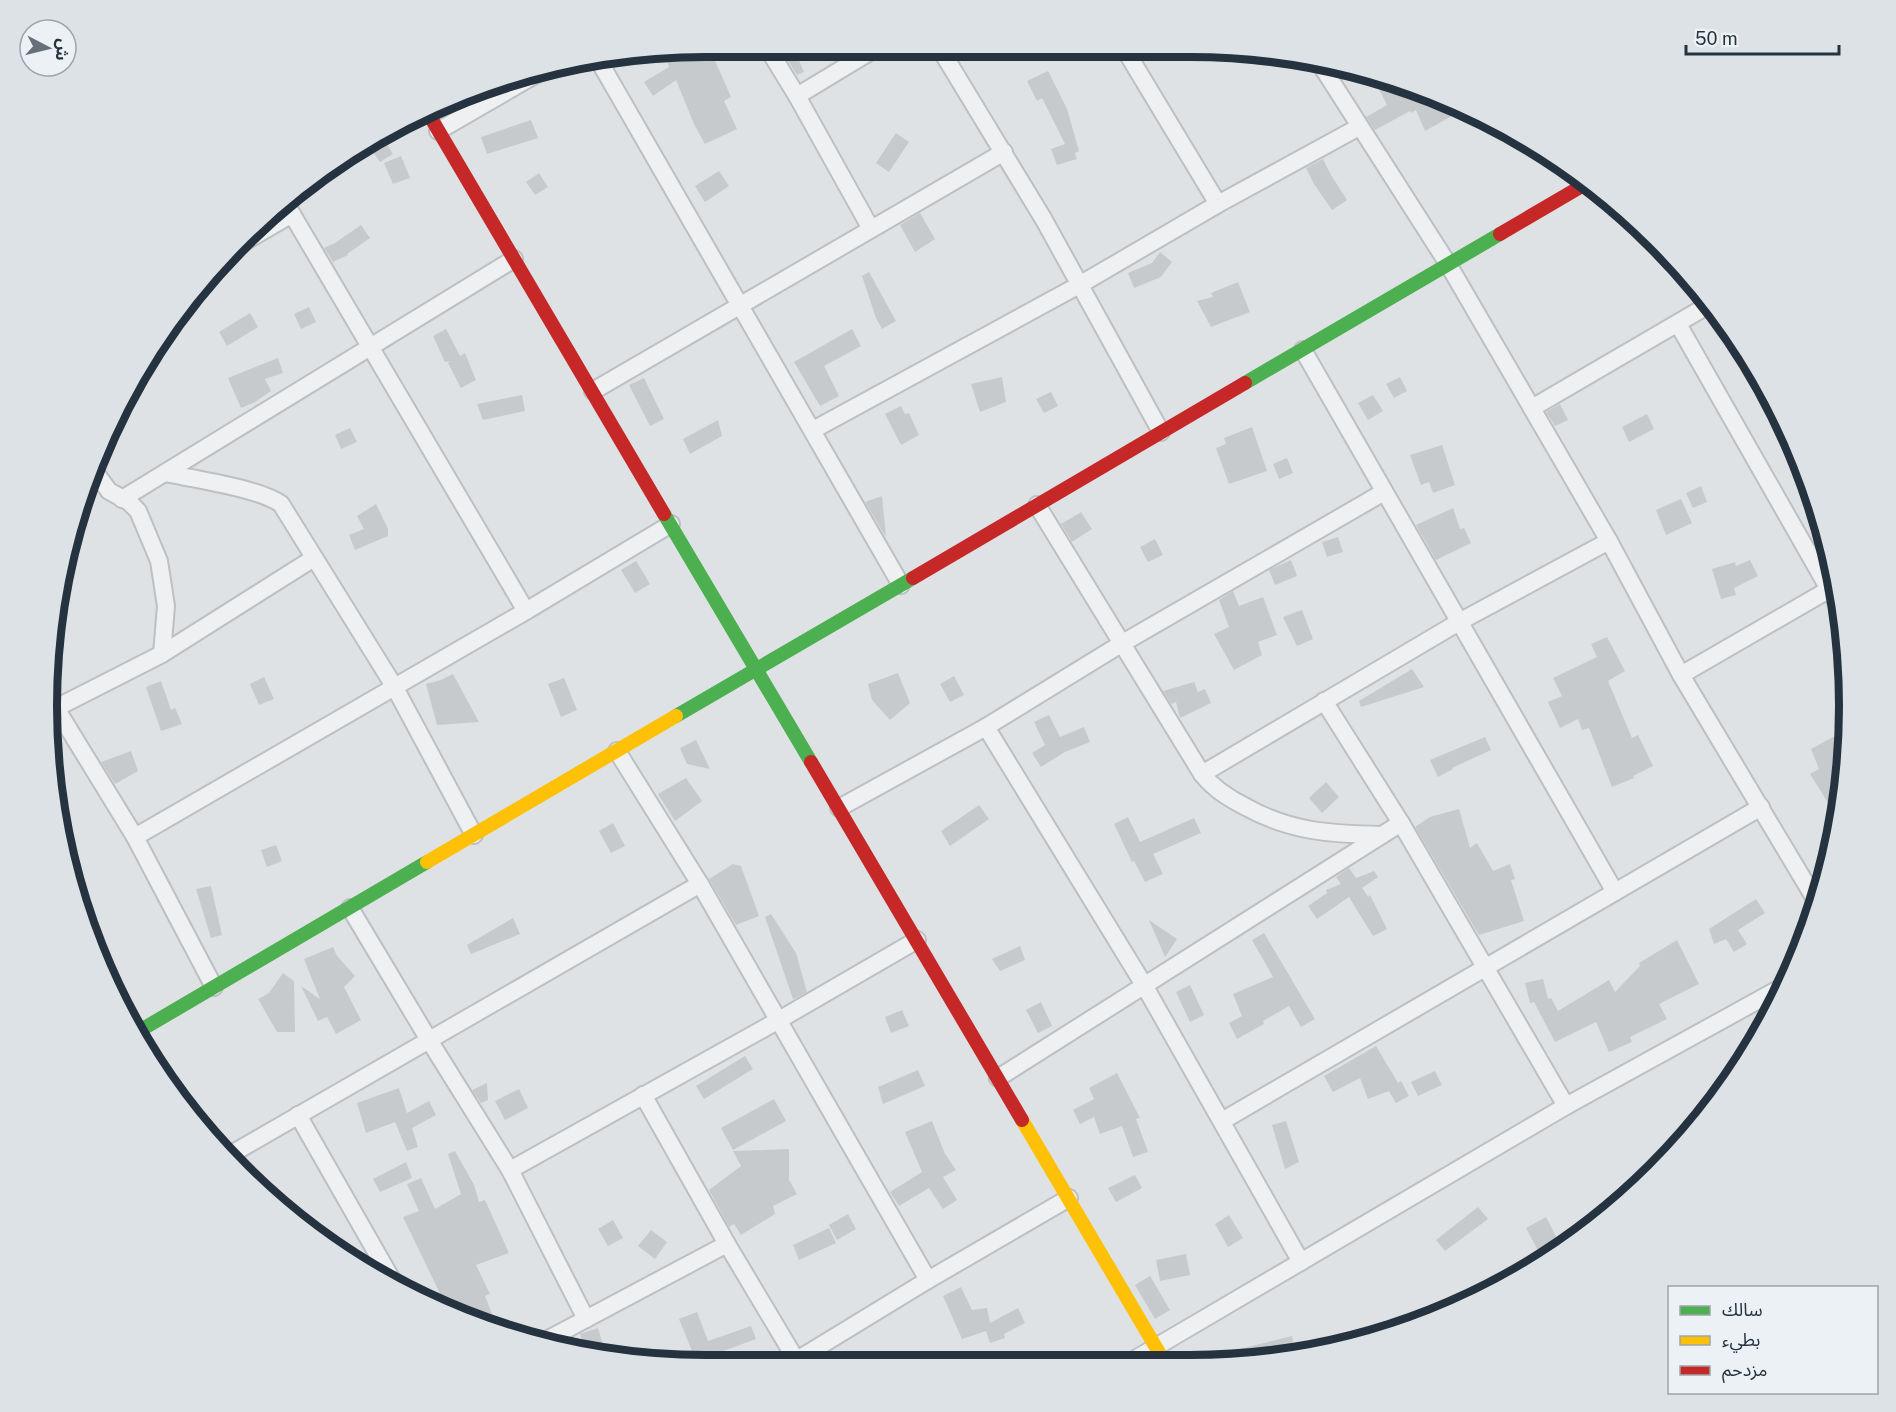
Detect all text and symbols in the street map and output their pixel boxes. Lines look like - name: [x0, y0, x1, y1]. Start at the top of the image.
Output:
- north arrow: [18, 18, 78, 78]
- scale bar: [1686, 18, 1839, 56]
- text: 50 m: [1695, 28, 1738, 49]
- text: ش: [52, 38, 73, 62]
- legend: [1668, 1286, 1878, 1394]
- text: سالك: [1722, 1299, 1763, 1320]
- text: بطيء: [1722, 1329, 1760, 1353]
- text: مزدحم: [1722, 1359, 1767, 1383]

